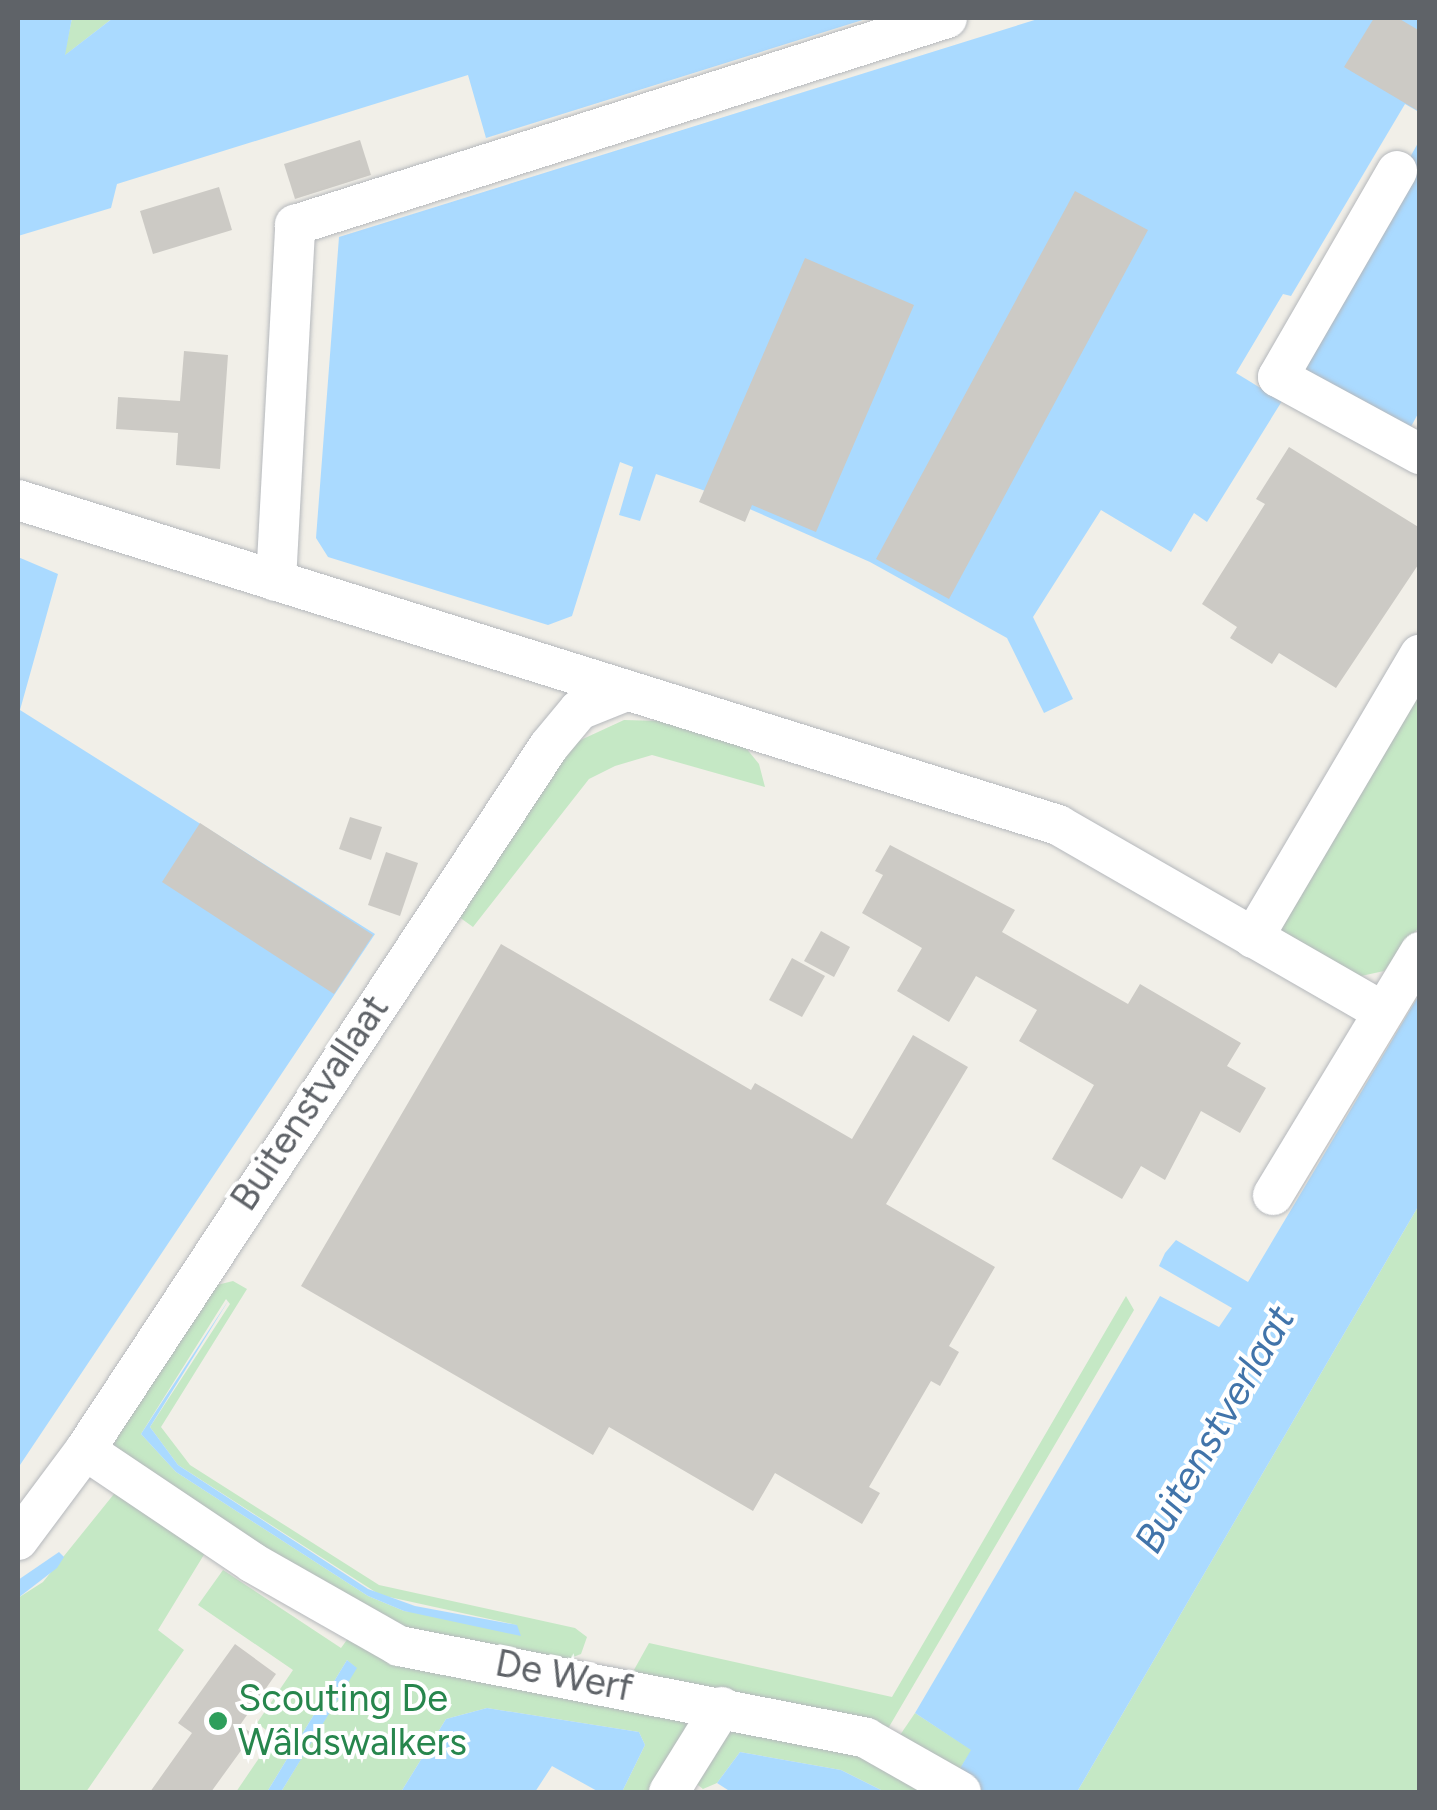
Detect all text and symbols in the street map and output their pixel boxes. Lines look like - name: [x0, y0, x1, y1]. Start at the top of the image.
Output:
- street label: Buitenstvallaat: [221, 987, 399, 1219]
- water label: Buitenstverlaat: [1124, 1297, 1304, 1561]
- street label: De Werf: [492, 1640, 636, 1712]
- place label: Scouting De Wâldswalkers: [238, 1676, 467, 1766]
- marker: Scouting De Wâldswalkers: [207, 1710, 229, 1732]

